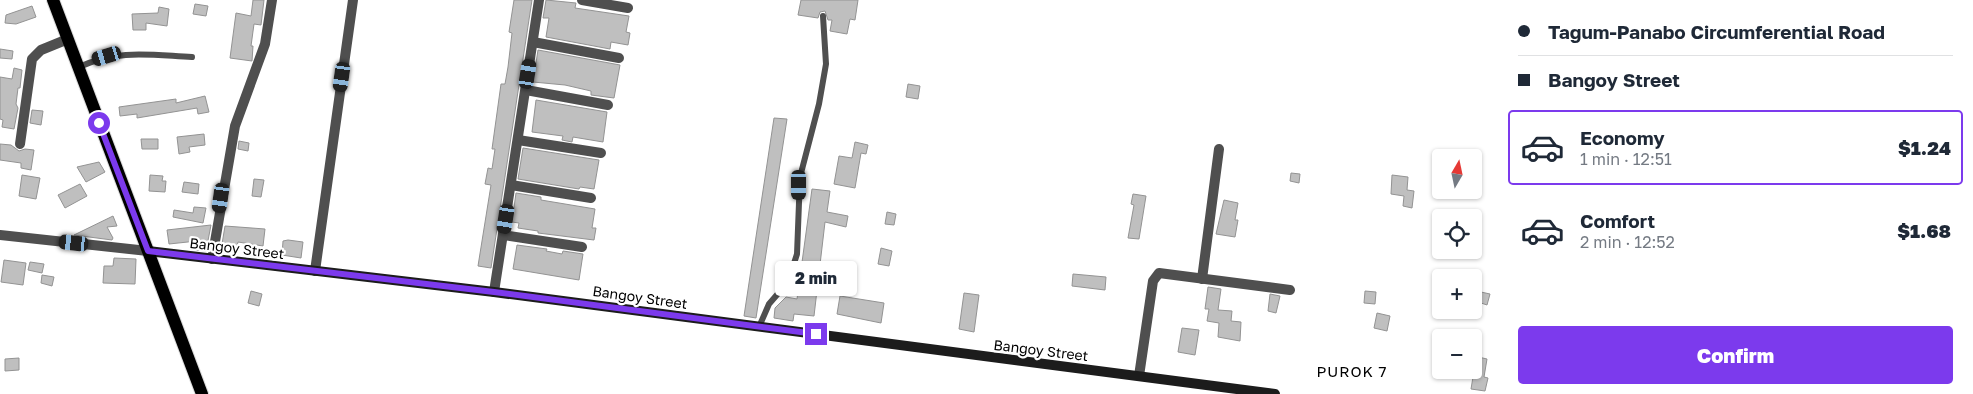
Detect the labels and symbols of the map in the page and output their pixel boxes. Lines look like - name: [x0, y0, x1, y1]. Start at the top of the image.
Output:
- car: [90, 44, 123, 68]
- car: [518, 58, 537, 90]
- car: [332, 61, 351, 93]
- route start: [88, 112, 110, 134]
- north arrow: [1432, 149, 1482, 199]
- car: [791, 170, 806, 200]
- car: [211, 182, 230, 214]
- car: [496, 203, 515, 235]
- car: [58, 234, 89, 252]
- street label: Bangoy Street: [189, 234, 285, 262]
- callout: 2 min: [775, 262, 857, 296]
- street label: Bangoy Street: [592, 282, 688, 312]
- route end: [805, 323, 827, 345]
- street label: Bangoy Street: [993, 336, 1089, 364]
- district label: PUROK 7: [1316, 362, 1388, 380]

